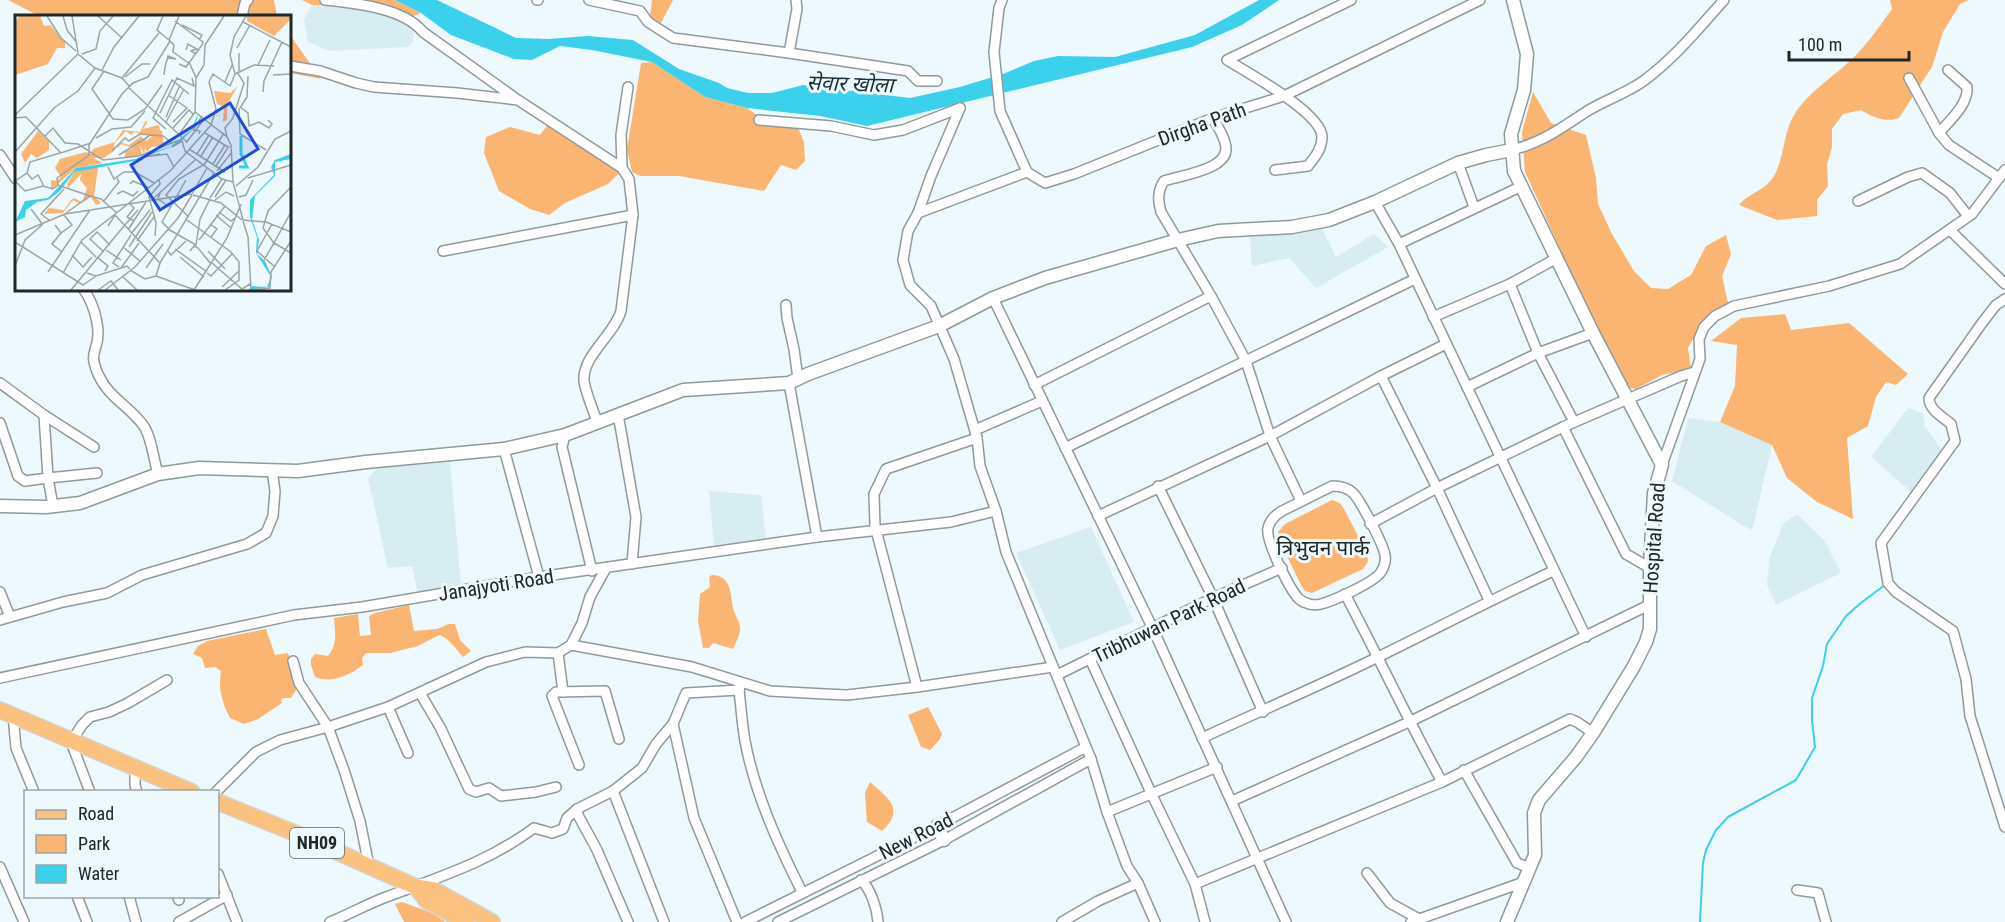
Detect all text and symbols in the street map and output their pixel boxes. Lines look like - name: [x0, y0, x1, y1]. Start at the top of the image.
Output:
- inset map: [15, 15, 291, 291]
- scale bar: [1789, 24, 1909, 62]
- text: 100 m: [1798, 34, 1842, 55]
- water label: सेवार खोला: [806, 70, 897, 98]
- street label: Dirgha Path: [1155, 97, 1249, 151]
- street label: Hospital Road: [1638, 482, 1670, 594]
- district label: त्रिभुवन पार्क: [1276, 536, 1371, 561]
- street label: Janajyoti Road: [437, 564, 555, 606]
- street label: Tribhuwan Park Road: [1089, 574, 1249, 668]
- legend: [24, 790, 219, 898]
- text: Road: [78, 803, 114, 824]
- street label: New Road: [875, 807, 957, 865]
- road number: NH09: [290, 828, 344, 858]
- text: Park: [78, 833, 110, 854]
- text: Water: [78, 863, 120, 884]

